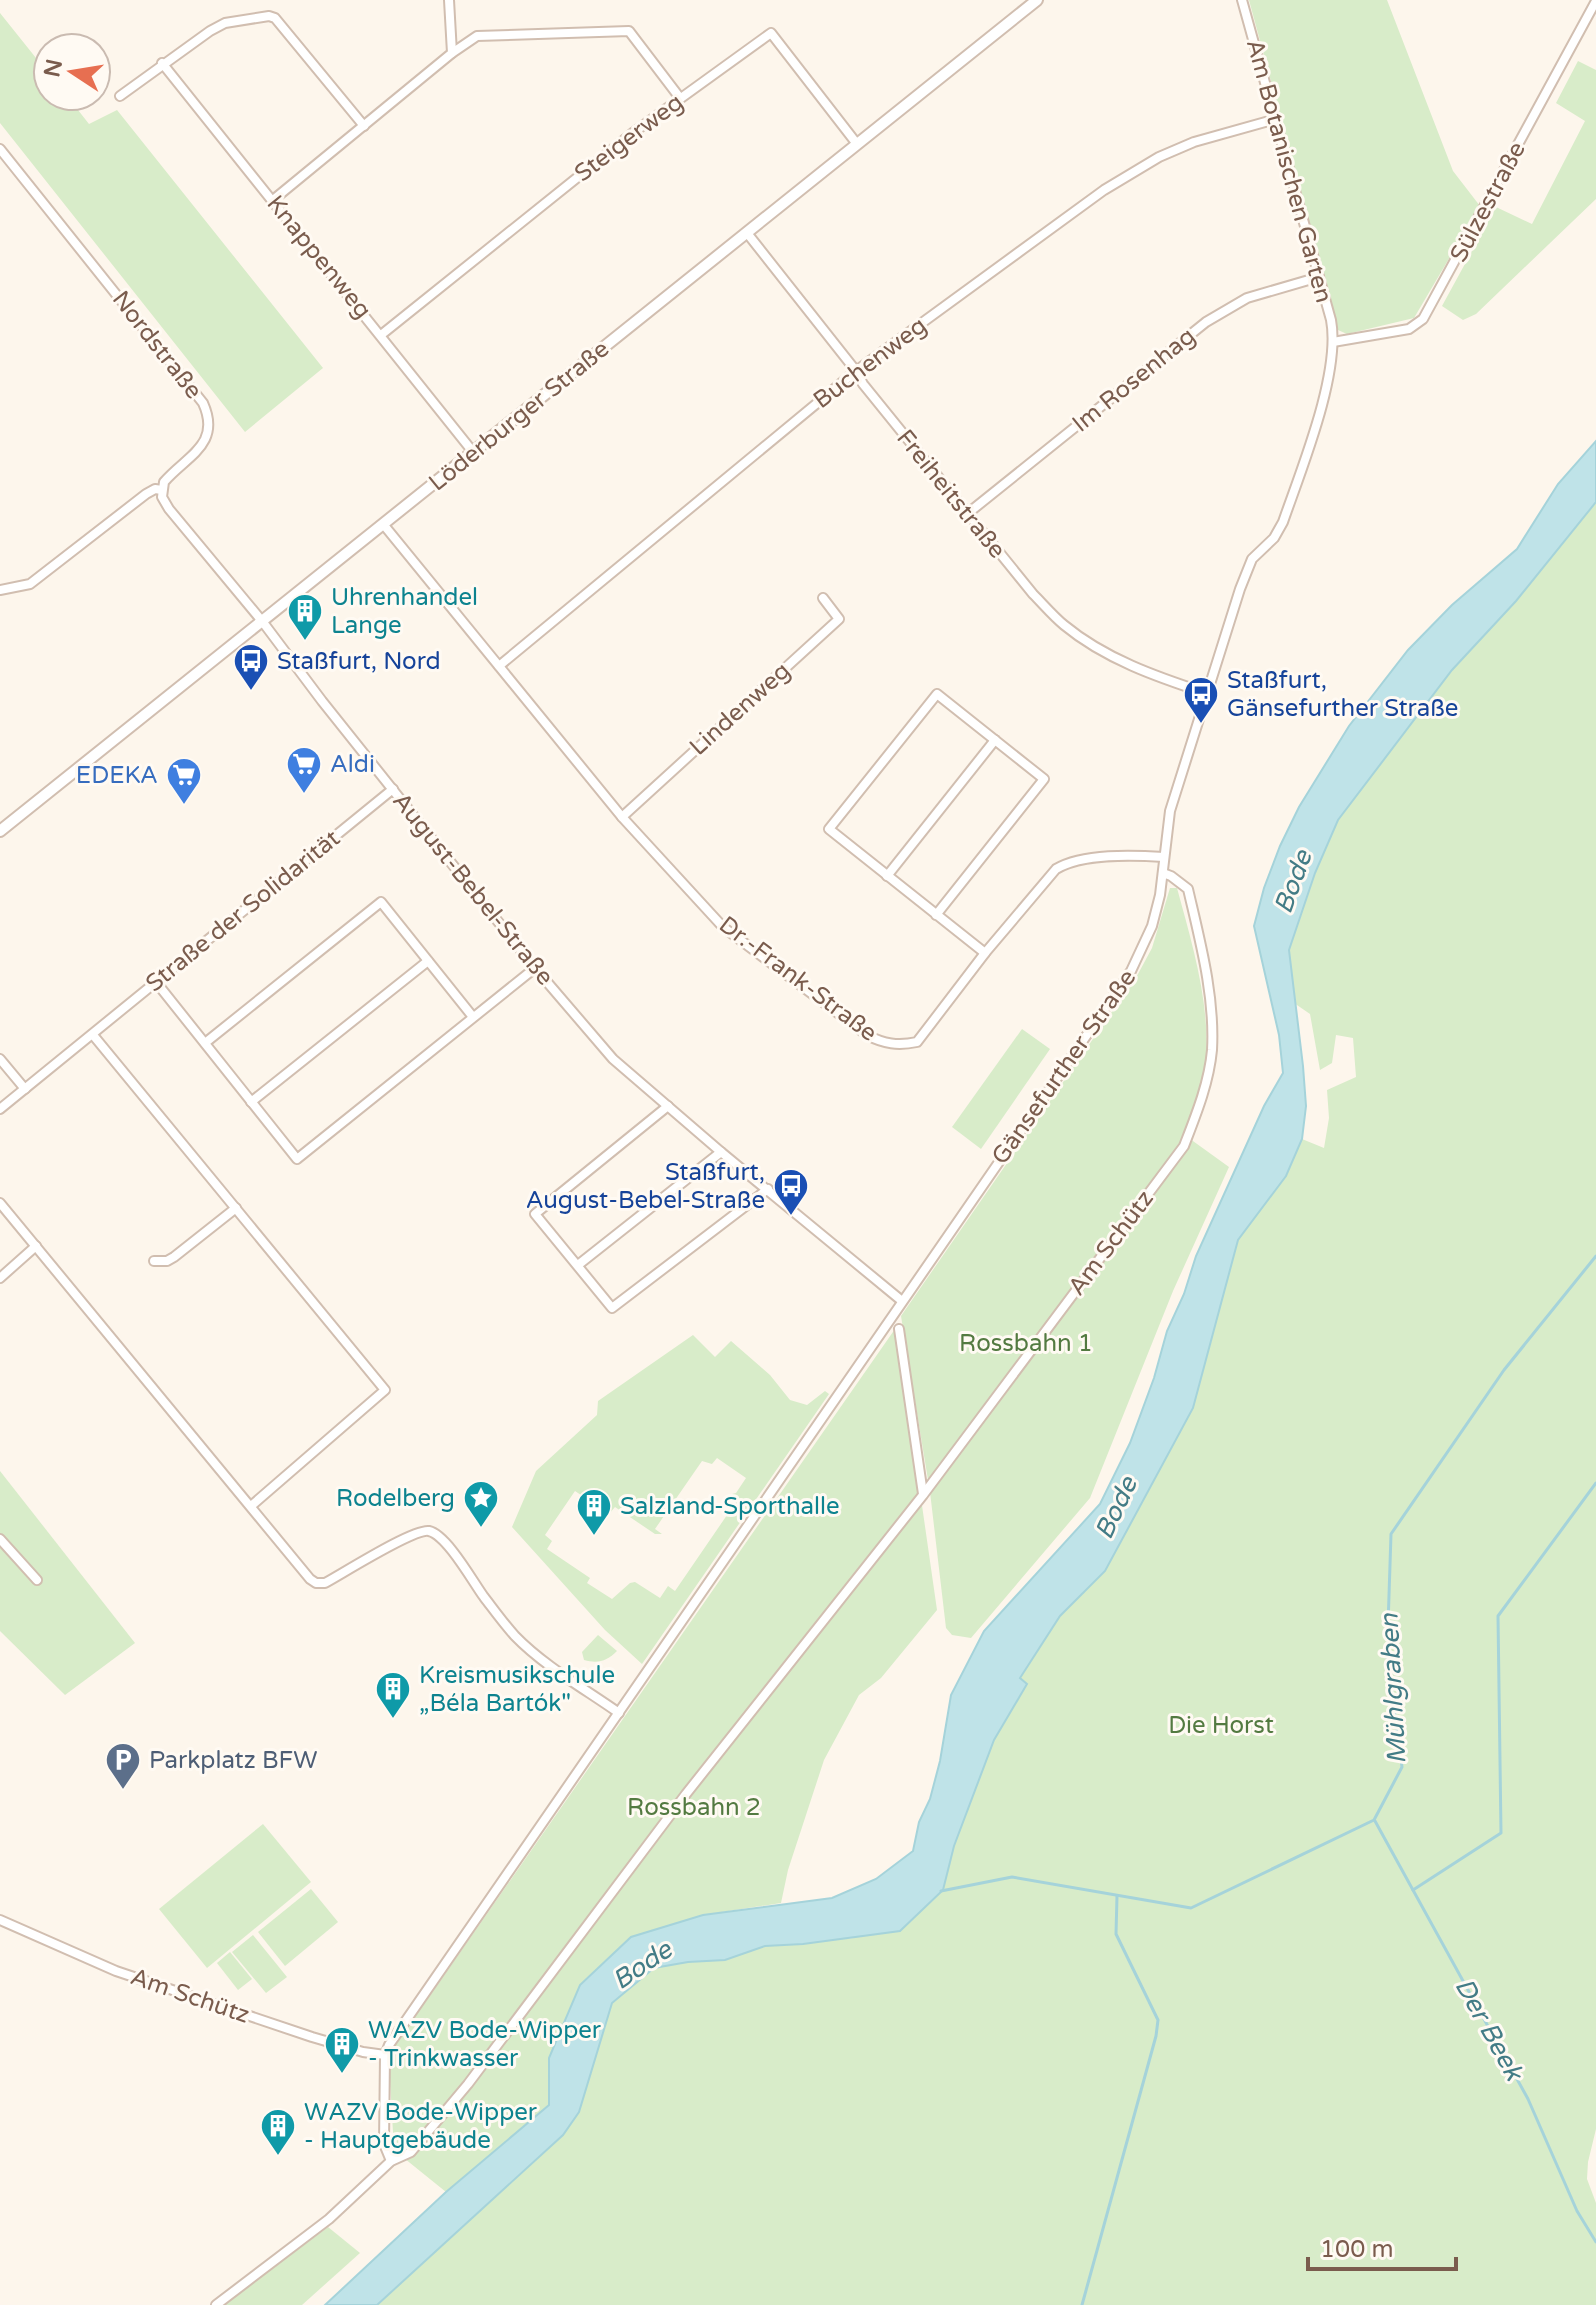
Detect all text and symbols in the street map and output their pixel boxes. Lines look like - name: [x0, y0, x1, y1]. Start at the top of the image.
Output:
- north arrow: [32, 32, 112, 112]
- street label: Am Botanischen Garten: [1240, 36, 1338, 306]
- text: N: [39, 57, 68, 79]
- street label: Steigerweg: [569, 88, 689, 188]
- street label: Sülzestraße: [1444, 137, 1532, 267]
- street label: Knappenweg: [261, 190, 377, 324]
- street label: Nordstraße: [106, 285, 208, 405]
- street label: Buchenweg: [808, 311, 932, 415]
- street label: Im Rosenhag: [1067, 322, 1201, 438]
- street label: Löderburger Straße: [423, 334, 615, 498]
- street label: Freiheitstraße: [890, 424, 1012, 564]
- place label: Uhrenhandel Lange: [331, 583, 478, 640]
- building icon: Uhrenhandel Lange: [286, 592, 324, 642]
- bus stop icon: Staßfurt, Nord: [232, 642, 270, 692]
- place label: Staßfurt, Nord: [277, 647, 441, 676]
- street label: Lindenweg: [684, 656, 796, 762]
- place label: Staßfurt, Gänsefurther Straße: [1227, 666, 1458, 723]
- bus stop icon: Staßfurt, Gänsefurther Straße: [1182, 675, 1220, 725]
- supermarket icon: Aldi: [285, 745, 323, 795]
- place label: Aldi: [330, 750, 375, 779]
- supermarket icon: EDEKA: [165, 756, 203, 806]
- place label: EDEKA: [76, 761, 158, 790]
- street label: August-Bebel-Straße: [386, 787, 560, 991]
- street label: Straße der Solidarität: [140, 824, 346, 998]
- water label: Bode: [1267, 845, 1319, 918]
- street label: Dr.-Frank-Straße: [713, 910, 883, 1048]
- street label: Gänsefurther Straße: [986, 964, 1142, 1170]
- place label: Staßfurt, August-Bebel-Straße: [526, 1158, 765, 1215]
- bus stop icon: Staßfurt, August-Bebel-Straße: [772, 1167, 810, 1217]
- street label: Am Schütz: [1062, 1185, 1160, 1301]
- park label: Rossbahn 1: [959, 1329, 1093, 1358]
- water label: Bode: [1088, 1471, 1144, 1544]
- place icon: Rodelberg: [462, 1479, 500, 1529]
- place label: Rodelberg: [336, 1484, 455, 1513]
- building icon: Salzland-Sporthalle: [575, 1487, 613, 1537]
- place label: Salzland-Sporthalle: [620, 1492, 840, 1521]
- water label: Mühlgraben: [1374, 1612, 1412, 1765]
- place label: Kreismusikschule „Béla Bartók": [419, 1661, 615, 1718]
- building icon: Kreismusikschule „Béla Bartók": [374, 1670, 412, 1720]
- park label: Die Horst: [1168, 1711, 1274, 1740]
- parking icon: Parkplatz BFW: [104, 1741, 142, 1791]
- place label: Parkplatz BFW: [149, 1746, 317, 1775]
- park label: Rossbahn 2: [627, 1793, 761, 1822]
- water label: Bode: [606, 1933, 679, 1996]
- street label: Am Schütz: [127, 1962, 253, 2030]
- water label: Der Beek: [1448, 1973, 1531, 2087]
- place label: WAZV Bode-Wipper - Trinkwasser: [368, 2016, 602, 2073]
- building icon: WAZV Bode-Wipper - Trinkwasser: [323, 2025, 361, 2075]
- place label: WAZV Bode-Wipper - Hauptgebäude: [304, 2098, 538, 2155]
- building icon: WAZV Bode-Wipper - Hauptgebäude: [259, 2107, 297, 2157]
- scale bar: [1308, 2221, 1456, 2271]
- text: 100 m: [1320, 2235, 1394, 2264]

